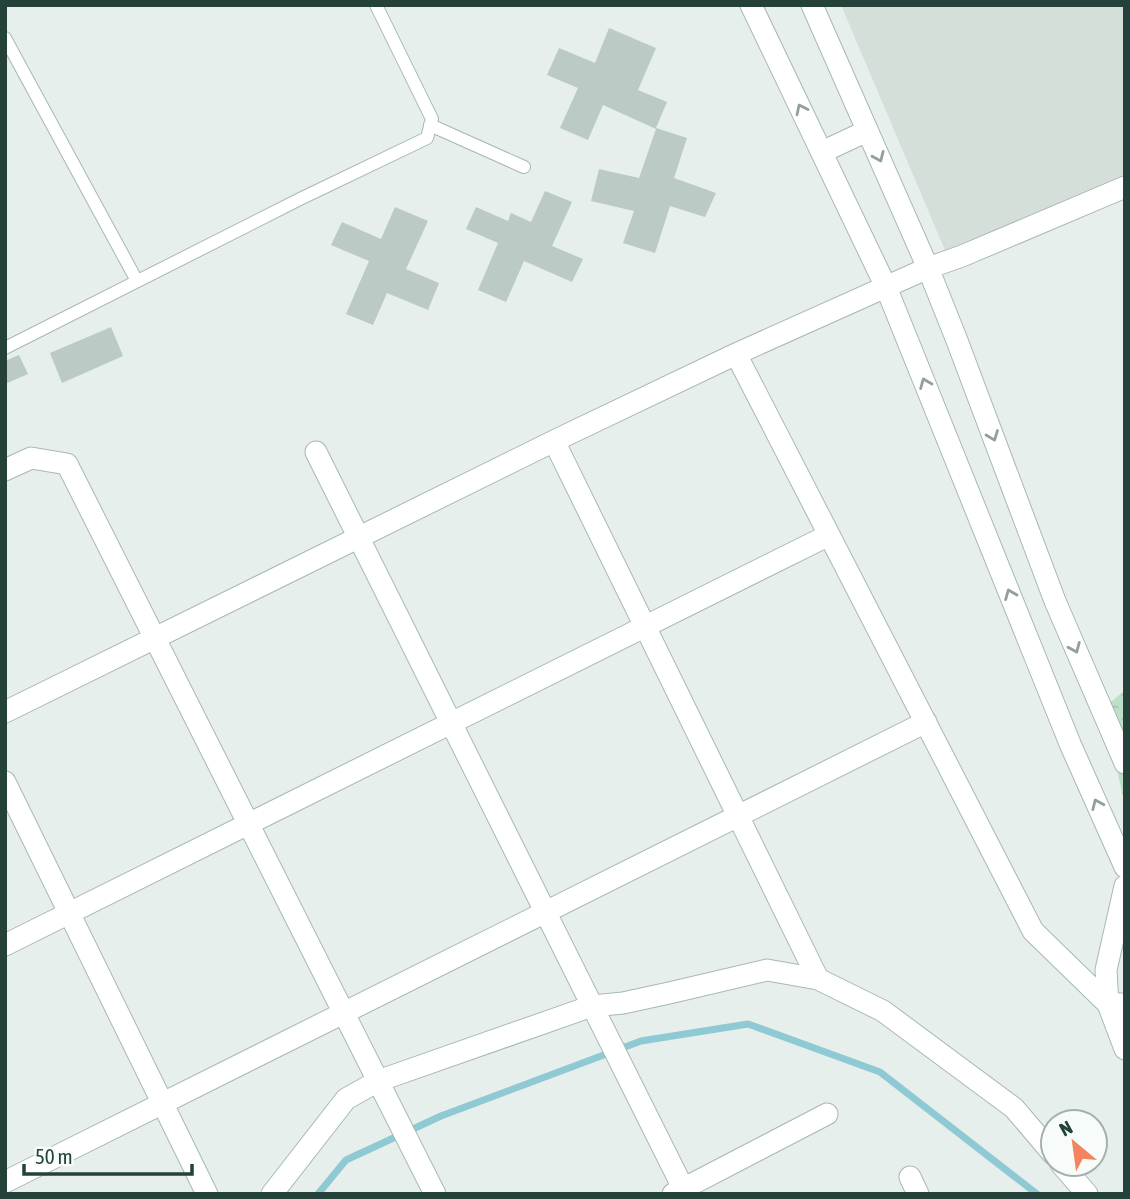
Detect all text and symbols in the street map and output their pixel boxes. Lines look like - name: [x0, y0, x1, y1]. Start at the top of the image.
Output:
- one-way arrow: [795, 104, 809, 116]
- one-way arrow: [871, 150, 885, 163]
- one-way arrow: [919, 378, 933, 391]
- one-way arrow: [985, 429, 999, 441]
- one-way arrow: [1005, 589, 1019, 601]
- one-way arrow: [1067, 641, 1081, 653]
- one-way arrow: [1091, 799, 1105, 812]
- north arrow: [1039, 1108, 1109, 1178]
- text: N: [1056, 1116, 1076, 1140]
- scale bar: [24, 1132, 192, 1176]
- text: 50 m: [35, 1144, 73, 1168]

